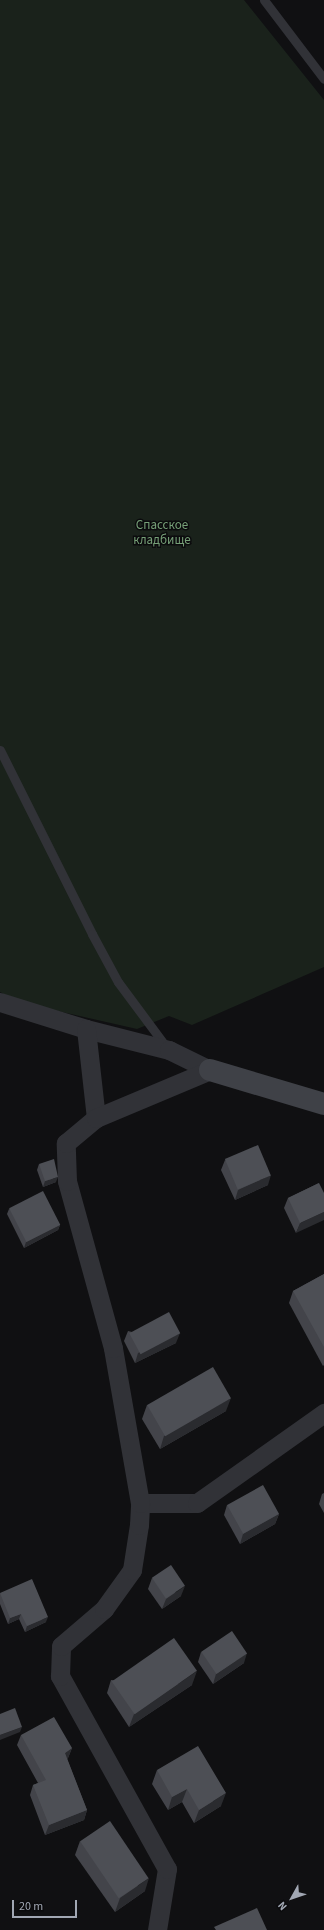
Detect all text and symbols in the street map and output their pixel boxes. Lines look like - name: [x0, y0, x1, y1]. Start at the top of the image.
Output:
- park label: Спасское кладбище: [133, 518, 191, 549]
- north arrow: [272, 1878, 312, 1918]
- scale bar: [14, 1892, 79, 1918]
- text: 20 m: [19, 1898, 43, 1915]
- text: N: [274, 1898, 291, 1914]

